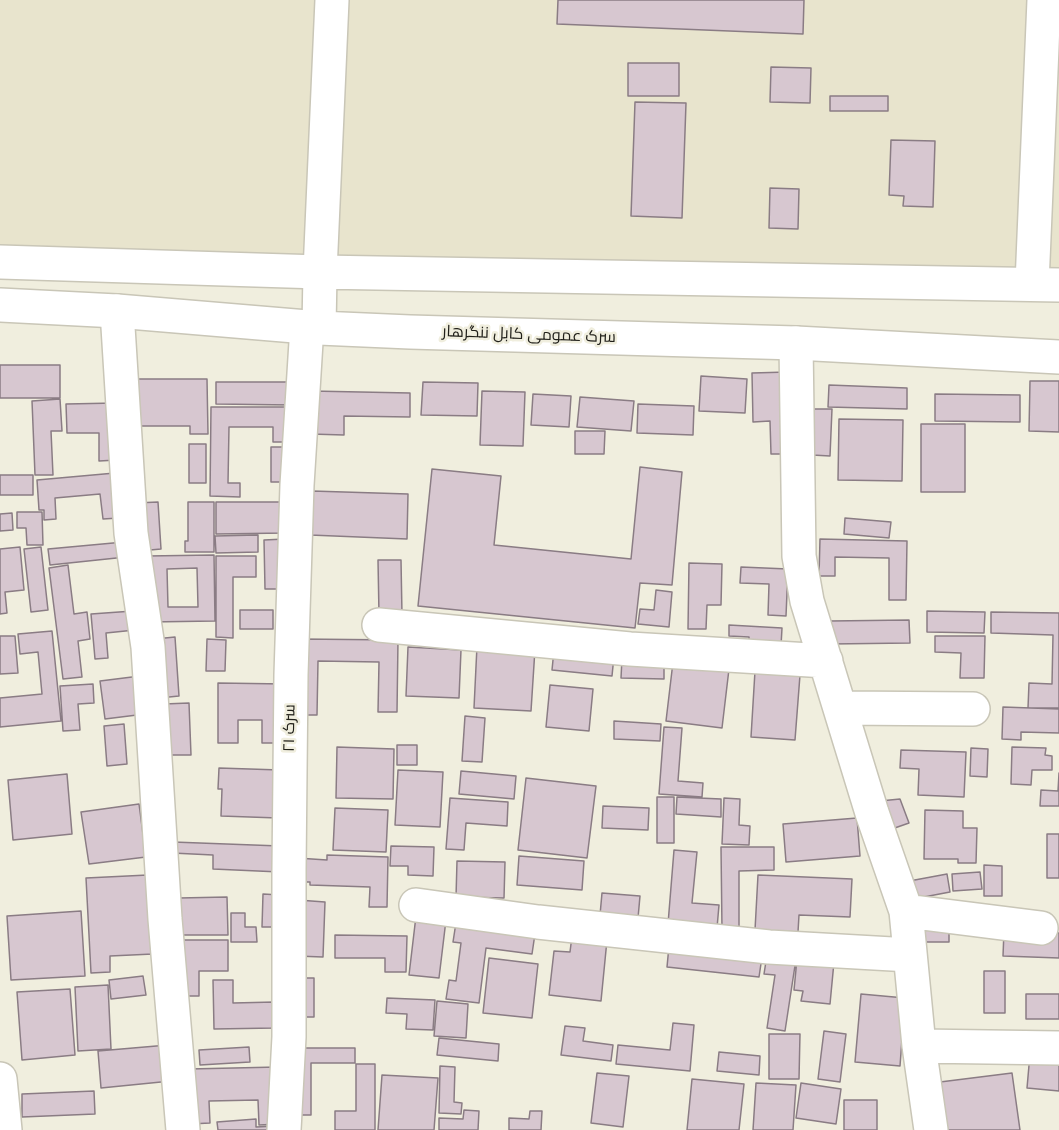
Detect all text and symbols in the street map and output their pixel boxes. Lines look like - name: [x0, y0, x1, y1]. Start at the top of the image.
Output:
- street label: سرک عمومی کابل ننگرهار: [442, 322, 616, 348]
- street label: سرک ۲۱: [280, 704, 300, 752]

